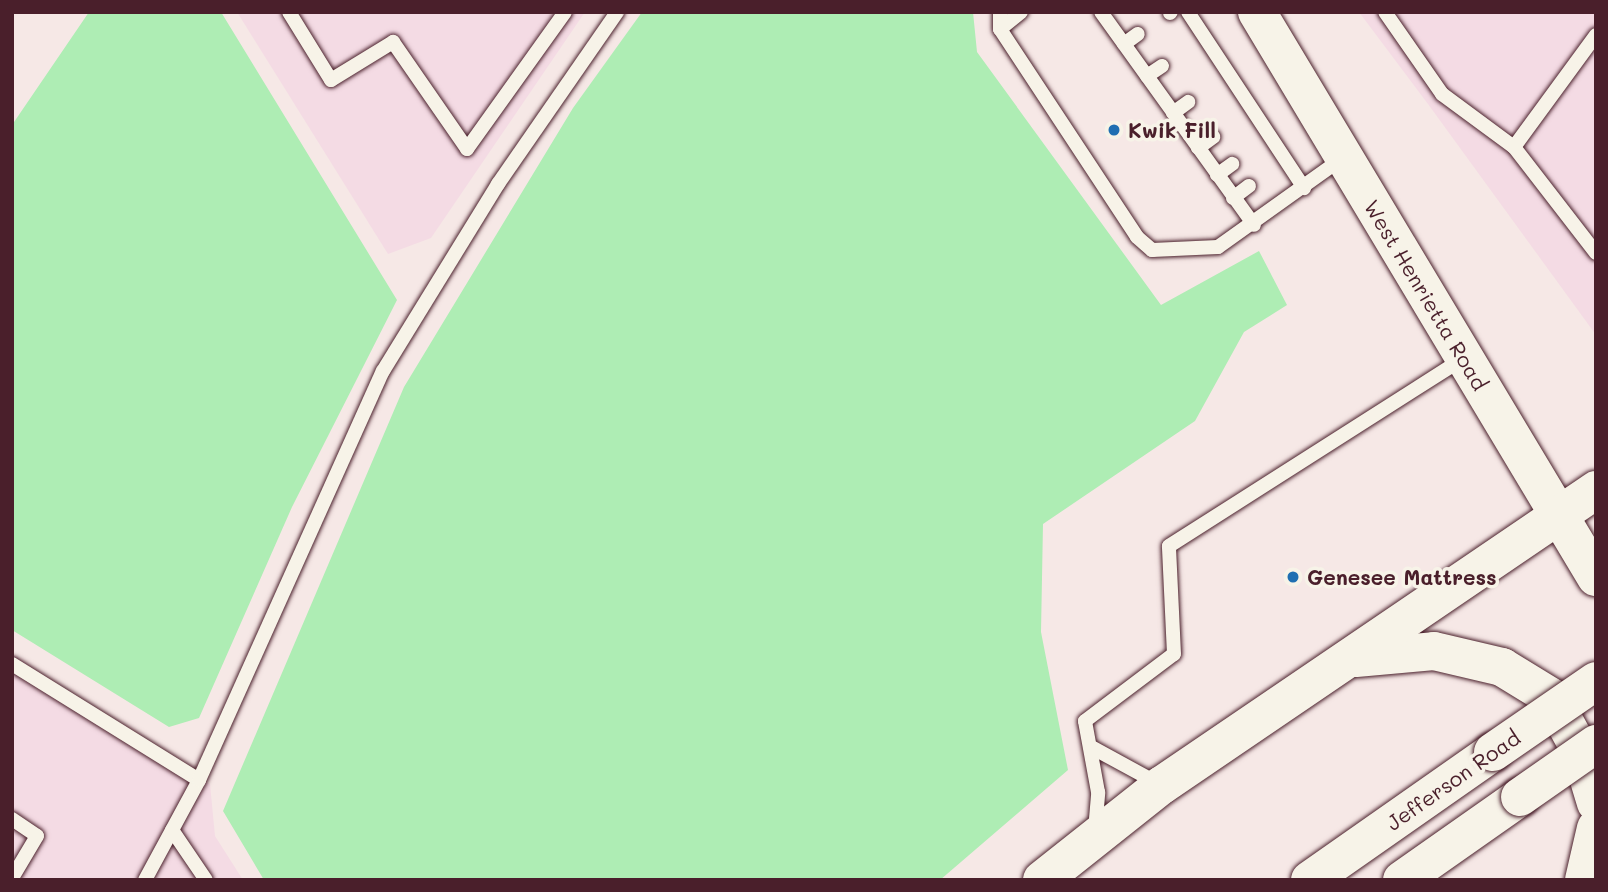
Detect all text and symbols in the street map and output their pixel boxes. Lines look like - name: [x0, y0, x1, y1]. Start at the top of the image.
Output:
- place label: Kwik Fill: [1128, 117, 1216, 143]
- marker: Kwik Fill: [1106, 122, 1122, 138]
- street label: West Henrietta Road: [1359, 195, 1493, 395]
- place label: Genesee Mattress: [1307, 564, 1497, 590]
- marker: Genesee Mattress: [1285, 569, 1301, 585]
- street label: Jefferson Road: [1381, 724, 1525, 836]

